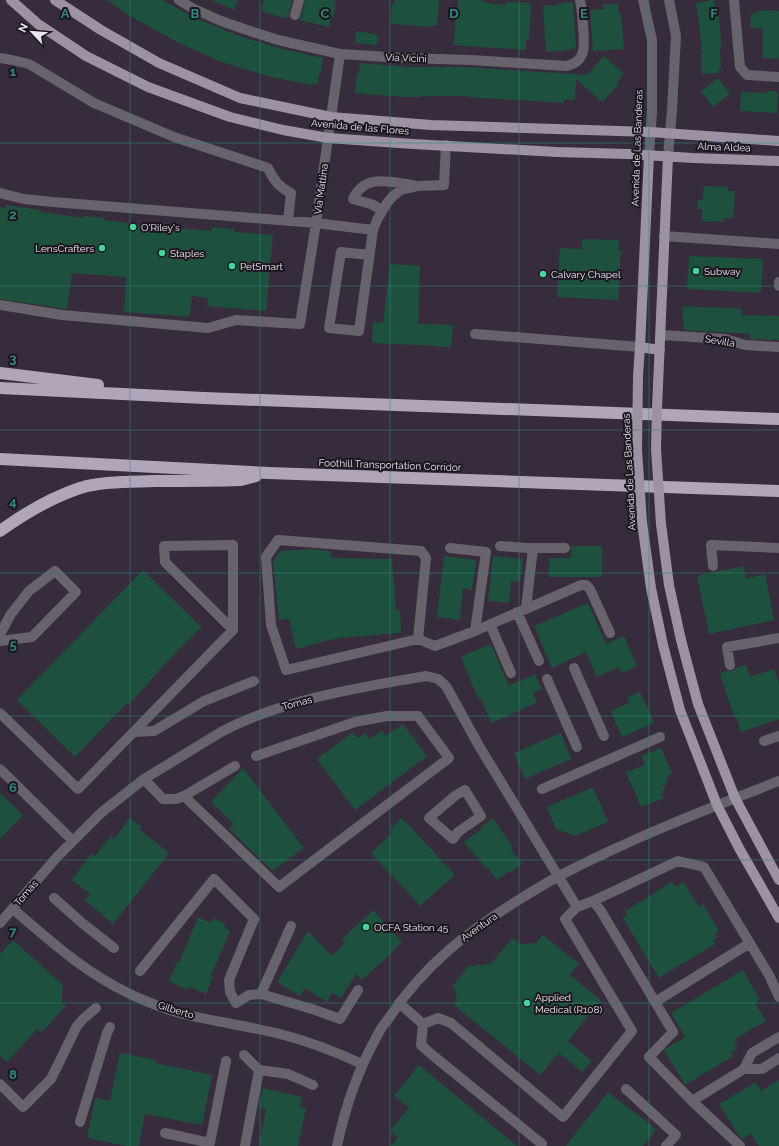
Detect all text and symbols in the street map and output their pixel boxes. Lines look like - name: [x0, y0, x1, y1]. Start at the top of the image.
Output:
- text: A: [61, 6, 70, 21]
- text: B: [191, 6, 200, 21]
- text: C: [321, 6, 330, 21]
- text: D: [449, 6, 459, 21]
- text: E: [580, 6, 588, 21]
- text: F: [710, 6, 718, 21]
- north arrow: [12, 12, 52, 52]
- text: N: [16, 21, 31, 34]
- street label: Via Vicini: [385, 52, 427, 64]
- text: 1: [10, 64, 17, 79]
- street label: Avenida de Las Banderas: [629, 89, 645, 207]
- street label: Avenida de las Flores: [310, 117, 410, 137]
- street label: Alma Aldea: [697, 141, 751, 153]
- street label: Via Mattina: [312, 163, 330, 215]
- text: 2: [9, 207, 17, 222]
- marker: O'Riley's: [128, 222, 138, 232]
- place label: O'Riley's: [141, 222, 180, 233]
- place label: LensCrafters: [35, 243, 94, 254]
- marker: LensCrafters: [97, 243, 107, 253]
- marker: Staples: [157, 248, 167, 258]
- place label: Staples: [170, 248, 205, 259]
- marker: PetSmart: [227, 261, 237, 271]
- place label: PetSmart: [240, 261, 284, 272]
- marker: Subway: [691, 266, 701, 276]
- place label: Subway: [704, 266, 741, 277]
- marker: Calvary Chapel: [538, 269, 548, 279]
- place label: Calvary Chapel: [551, 269, 621, 280]
- street label: Sevilla: [704, 333, 736, 349]
- text: 3: [9, 351, 17, 366]
- street label: Avenida de Las Banderas: [620, 413, 638, 531]
- street label: Foothill Transportation Corridor: [318, 457, 462, 473]
- text: 4: [9, 494, 17, 509]
- text: 5: [9, 637, 17, 652]
- street label: Tomas: [281, 694, 313, 712]
- text: 6: [9, 780, 17, 795]
- street label: Tomas: [12, 878, 40, 908]
- street label: Aventura: [459, 911, 499, 943]
- marker: OCFA Station 45: [361, 922, 371, 932]
- place label: OCFA Station 45: [374, 922, 449, 933]
- text: 7: [9, 924, 17, 939]
- place label: Applied Medical (R108): [535, 992, 602, 1015]
- marker: Applied Medical (R108): [522, 998, 532, 1008]
- street label: Gilberto: [157, 999, 195, 1021]
- text: 8: [9, 1067, 17, 1082]

